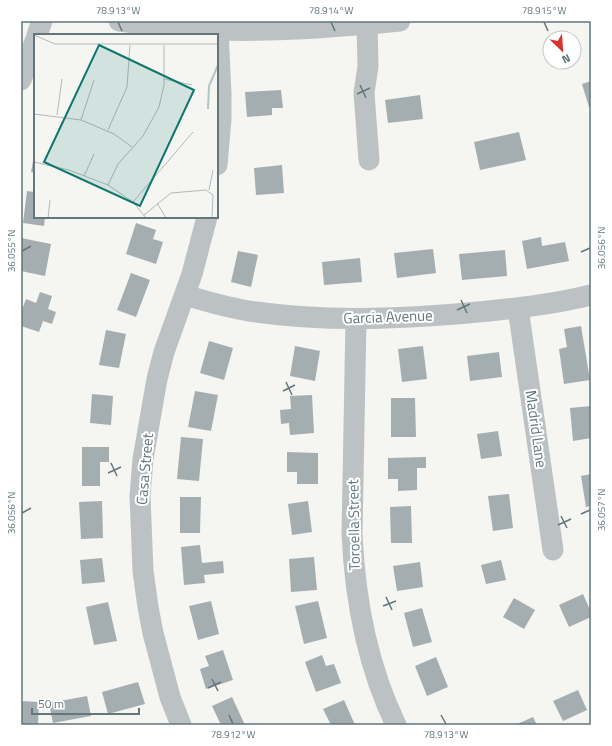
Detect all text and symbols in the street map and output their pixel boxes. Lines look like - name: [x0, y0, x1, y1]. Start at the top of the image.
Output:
- text: 78.913°W: [96, 3, 140, 18]
- text: 78.914°W: [309, 3, 353, 18]
- text: 78.915°W: [522, 3, 566, 18]
- north arrow: [542, 30, 582, 70]
- inset map: [34, 34, 218, 218]
- text: N: [559, 50, 573, 68]
- text: 36.056°N: [594, 227, 609, 269]
- text: 36.055°N: [4, 230, 19, 272]
- street label: Garcia Avenue: [343, 303, 433, 330]
- street label: Madrid Lane: [520, 389, 553, 469]
- street label: Casa Street: [130, 431, 159, 506]
- street label: Toroella Street: [341, 478, 366, 571]
- text: 36.057°N: [594, 489, 609, 531]
- text: 36.056°N: [4, 492, 19, 534]
- scale bar: [32, 690, 139, 716]
- text: 50 m: [38, 694, 64, 713]
- text: 78.912°W: [211, 727, 255, 742]
- text: 78.913°W: [424, 727, 468, 742]

